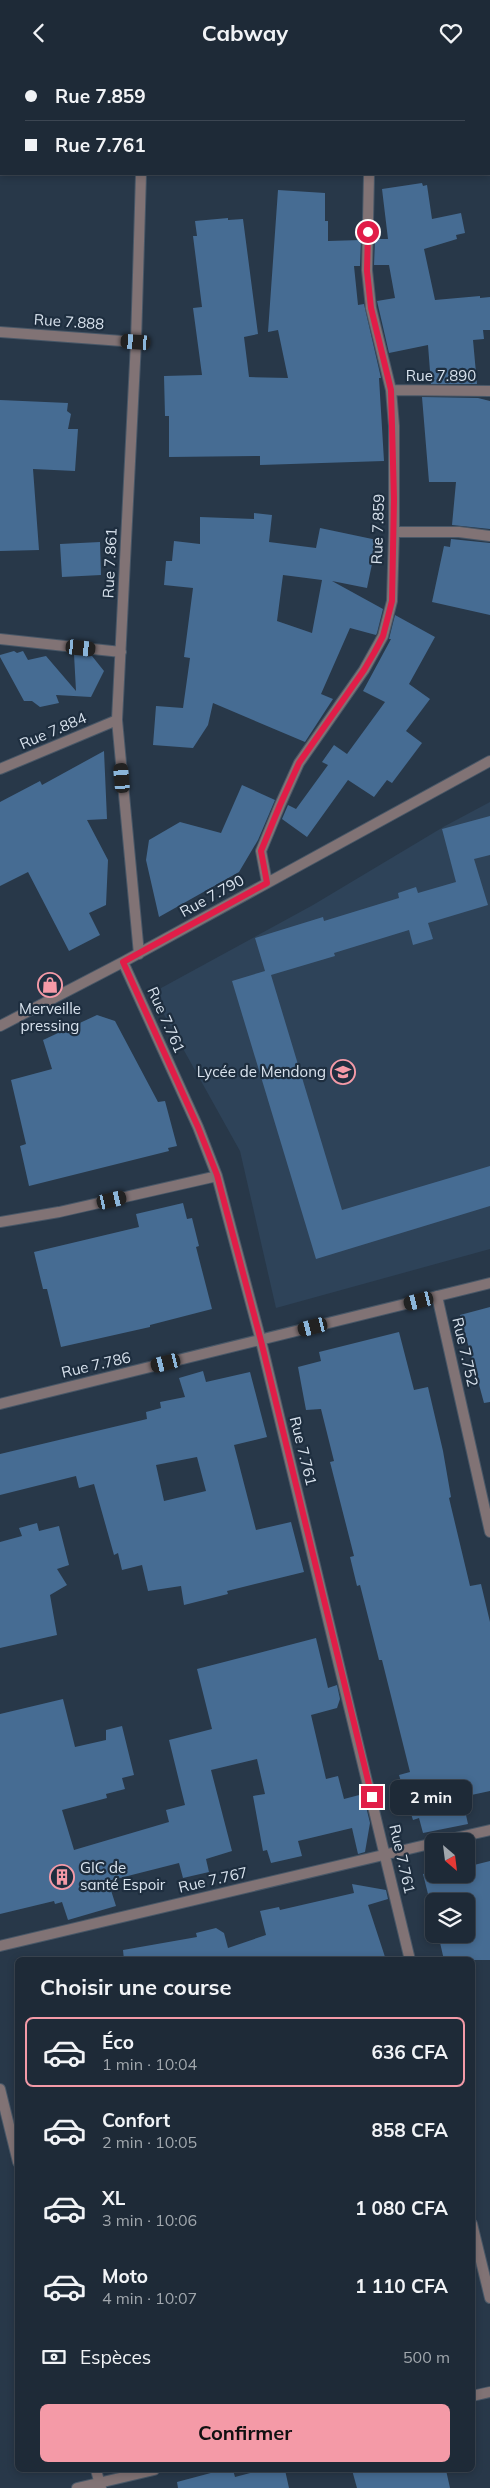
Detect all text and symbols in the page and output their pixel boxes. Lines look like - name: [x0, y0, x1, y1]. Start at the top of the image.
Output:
- icon: back: [25, 19, 53, 47]
- text: Cabway: [202, 19, 288, 47]
- icon: heart: [437, 19, 465, 47]
- text: Rue 7.859: [55, 84, 146, 108]
- text: Rue 7.761: [55, 133, 146, 157]
- route start: [357, 221, 379, 243]
- street label: Rue 7.888: [33, 310, 105, 333]
- car: [120, 333, 151, 351]
- street label: Rue 7.890: [406, 366, 476, 385]
- street label: Rue 7.859: [367, 493, 388, 565]
- street label: Rue 7.861: [98, 527, 121, 599]
- car: [65, 639, 96, 657]
- street label: Rue 7.884: [17, 708, 89, 753]
- car: [113, 762, 130, 794]
- street label: Rue 7.790: [176, 870, 247, 921]
- shop icon: Merveille pressing: [37, 972, 63, 998]
- street label: Rue 7.761: [143, 984, 189, 1056]
- place label: Merveille pressing: [19, 999, 81, 1035]
- school or university icon: Lycée de Mendong: [330, 1059, 356, 1085]
- place label: Lycée de Mendong: [197, 1062, 326, 1081]
- car: [95, 1189, 128, 1211]
- car: [402, 1290, 435, 1312]
- street label: Rue 7.752: [448, 1315, 483, 1388]
- car: [296, 1316, 329, 1338]
- street label: Rue 7.786: [59, 1347, 132, 1382]
- car: [149, 1352, 182, 1374]
- street label: Rue 7.761: [286, 1414, 321, 1487]
- callout: 2 min: [390, 1779, 472, 1815]
- route end: [361, 1786, 383, 1808]
- text: 2 min: [410, 1787, 452, 1807]
- street label: Rue 7.761: [385, 1822, 420, 1895]
- north arrow: [425, 1833, 475, 1883]
- map controls: [425, 1833, 475, 1943]
- place label: GIC de santé Espoir: [80, 1858, 166, 1894]
- street label: Rue 7.767: [176, 1862, 249, 1897]
- building icon: GIC de santé Espoir: [49, 1864, 75, 1890]
- button: layers: [425, 1893, 475, 1943]
- text: Choisir une course: [40, 1973, 232, 2001]
- icon: car: [42, 2030, 87, 2075]
- text: Éco: [102, 2030, 134, 2054]
- text: 636 CFA: [372, 2040, 448, 2064]
- text: 1 min · 10:04: [102, 2054, 197, 2074]
- icon: car: [42, 2108, 87, 2153]
- text: Confort: [102, 2108, 170, 2132]
- text: 858 CFA: [372, 2118, 448, 2142]
- text: 2 min · 10:05: [102, 2132, 197, 2152]
- icon: car: [42, 2186, 87, 2231]
- text: XL: [102, 2186, 125, 2210]
- text: 1 080 CFA: [355, 2196, 448, 2220]
- text: 3 min · 10:06: [102, 2210, 197, 2230]
- icon: car: [42, 2264, 87, 2309]
- text: Moto: [102, 2264, 148, 2288]
- text: 1 110 CFA: [355, 2274, 448, 2298]
- text: 4 min · 10:07: [102, 2288, 197, 2308]
- icon: cash: [40, 2343, 68, 2371]
- text: Espèces: [80, 2345, 151, 2369]
- text: 500 m: [403, 2347, 450, 2367]
- button: Confirmer: [40, 2404, 450, 2462]

